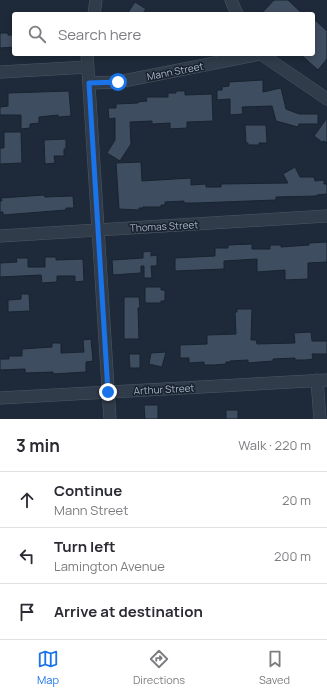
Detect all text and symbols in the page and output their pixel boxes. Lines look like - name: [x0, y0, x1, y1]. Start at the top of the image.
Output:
- search box: [12, 12, 315, 56]
- icon: search: [26, 23, 48, 45]
- text: Search here: [58, 24, 141, 45]
- street label: Mann Street: [146, 59, 204, 83]
- route start: [109, 73, 127, 91]
- street label: Thomas Street: [129, 217, 199, 235]
- street label: Arthur Street: [133, 380, 195, 398]
- route end: [99, 383, 117, 401]
- text: 3 min: [16, 434, 60, 457]
- text: Walk · 220 m: [238, 436, 311, 454]
- text: Continue: [54, 480, 122, 501]
- icon: ahead: [16, 489, 38, 511]
- text: 20 m: [282, 491, 311, 509]
- text: Mann Street: [54, 501, 128, 519]
- text: Turn left: [54, 536, 116, 557]
- icon: left: [16, 545, 38, 567]
- text: 200 m: [274, 547, 311, 565]
- text: Lamington Avenue: [54, 557, 165, 575]
- icon: arrive: [16, 601, 38, 623]
- text: Arrive at destination: [54, 601, 203, 622]
- tab: Map: [37, 648, 59, 687]
- tab: Directions: [133, 648, 185, 687]
- tab: Saved: [259, 648, 290, 687]

